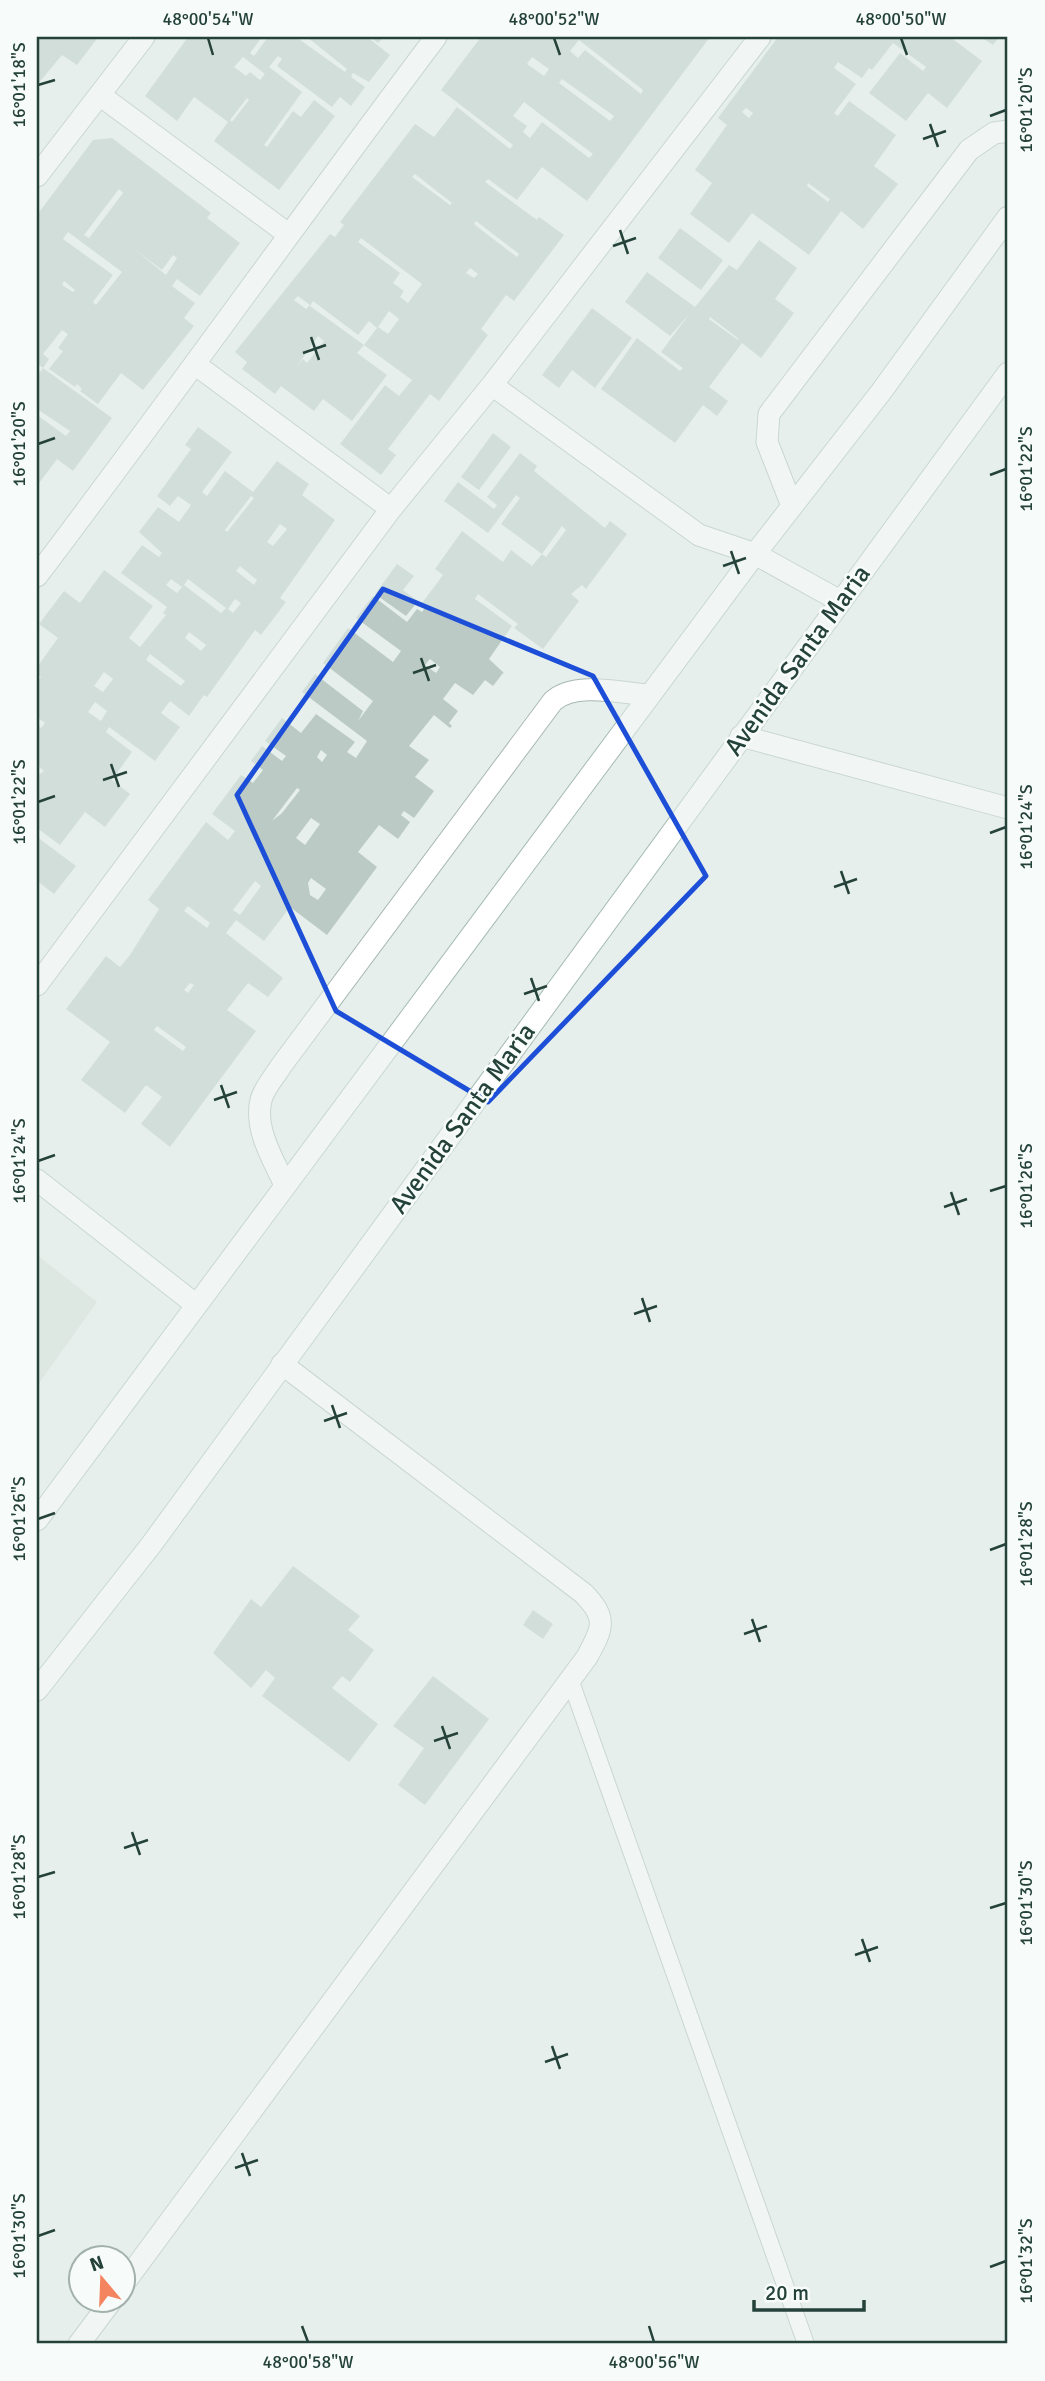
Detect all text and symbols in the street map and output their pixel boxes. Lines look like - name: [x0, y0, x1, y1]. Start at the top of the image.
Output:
- text: 48°00'54"W: [163, 8, 253, 30]
- text: 48°00'52"W: [509, 8, 599, 30]
- text: 48°00'50"W: [856, 8, 946, 30]
- text: 16°01'18"S: [8, 42, 30, 128]
- text: 16°01'20"S: [1015, 67, 1037, 153]
- text: 16°01'20"S: [8, 401, 30, 487]
- text: 16°01'22"S: [1015, 426, 1037, 512]
- street label: Avenida Santa Maria: [718, 559, 878, 762]
- text: 16°01'22"S: [8, 759, 30, 845]
- text: 16°01'24"S: [1015, 784, 1037, 870]
- street label: Avenida Santa Maria: [383, 1017, 543, 1220]
- text: 16°01'24"S: [8, 1118, 30, 1204]
- text: 16°01'26"S: [1015, 1143, 1037, 1229]
- text: 16°01'26"S: [8, 1476, 30, 1562]
- text: 16°01'28"S: [1015, 1501, 1037, 1587]
- text: 16°01'28"S: [8, 1834, 30, 1920]
- text: 16°01'30"S: [1015, 1860, 1037, 1946]
- text: 16°01'30"S: [8, 2193, 30, 2279]
- text: 16°01'32"S: [1015, 2218, 1037, 2304]
- north arrow: [66, 2244, 136, 2314]
- text: N: [87, 2250, 107, 2277]
- scale bar: [754, 2269, 865, 2313]
- text: 20 m: [765, 2280, 809, 2306]
- text: 48°00'58"W: [263, 2351, 353, 2373]
- text: 48°00'56"W: [609, 2351, 699, 2373]

